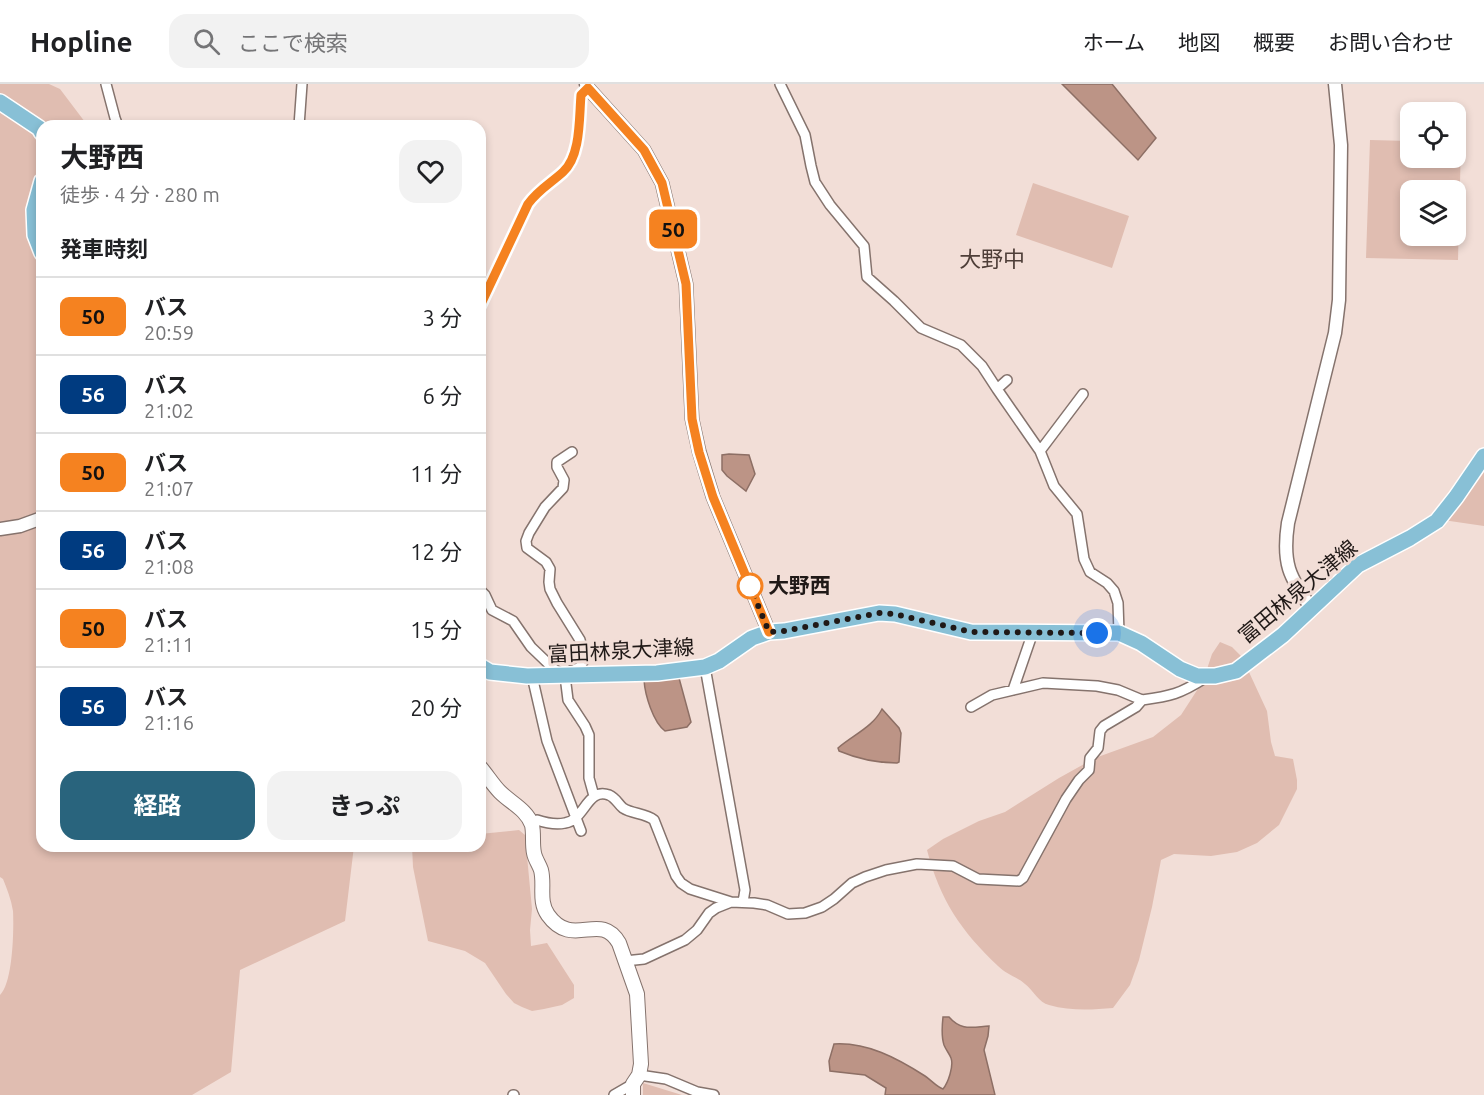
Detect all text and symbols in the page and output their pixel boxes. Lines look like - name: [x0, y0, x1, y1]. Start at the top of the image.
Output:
- search box: [169, 14, 589, 68]
- icon: search: [190, 25, 223, 58]
- text: Hopline: [30, 26, 133, 57]
- text: ここで検索: [238, 30, 348, 55]
- text: ホーム: [1083, 30, 1145, 54]
- text: 地図: [1178, 30, 1220, 54]
- text: 概要: [1253, 30, 1295, 54]
- text: お問い合わせ: [1328, 30, 1454, 54]
- map controls: [1400, 102, 1466, 246]
- button: locate: [1400, 102, 1466, 168]
- button: heart: [399, 140, 462, 203]
- text: 大野西: [60, 141, 144, 172]
- button: layers: [1400, 180, 1466, 246]
- text: 徒歩 · 4 分 · 280 m: [60, 183, 220, 206]
- line badge: 50: [646, 210, 700, 248]
- text: 50: [661, 217, 685, 241]
- text: 発車時刻: [60, 236, 148, 261]
- district label: 大野中: [959, 246, 1025, 271]
- text: バス: [144, 294, 188, 319]
- text: 50: [81, 304, 105, 328]
- text: 3 分: [423, 305, 462, 330]
- text: 20:59: [144, 321, 194, 344]
- text: バス: [144, 372, 188, 397]
- text: 56: [81, 382, 105, 406]
- text: 6 分: [423, 383, 462, 408]
- text: 21:02: [144, 399, 194, 422]
- text: バス: [144, 450, 188, 475]
- text: 50: [81, 460, 105, 484]
- text: 11 分: [410, 461, 462, 486]
- text: 21:07: [144, 477, 194, 500]
- text: バス: [144, 528, 188, 553]
- street label: 富田林泉大津線: [1233, 535, 1361, 648]
- text: 56: [81, 538, 105, 562]
- text: 12 分: [410, 539, 462, 564]
- text: 21:08: [144, 555, 194, 578]
- marker: 大野西: [737, 573, 763, 599]
- place label: 大野西: [768, 573, 831, 597]
- text: バス: [144, 606, 188, 631]
- text: 50: [81, 616, 105, 640]
- text: 15 分: [410, 617, 462, 642]
- your location: [1082, 618, 1112, 648]
- text: 21:11: [144, 633, 194, 656]
- street label: 富田林泉大津線: [547, 634, 695, 666]
- text: バス: [144, 684, 188, 709]
- text: 56: [81, 694, 105, 718]
- text: 20 分: [410, 695, 462, 720]
- text: 21:16: [144, 711, 194, 734]
- button: 経路: [60, 771, 255, 840]
- button: きっぷ: [267, 771, 462, 840]

